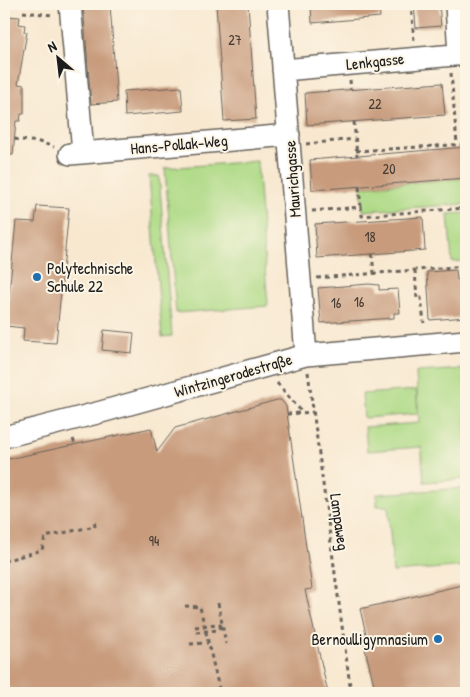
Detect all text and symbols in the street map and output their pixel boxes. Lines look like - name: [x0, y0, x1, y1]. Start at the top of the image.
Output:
- house number: 27: [228, 30, 242, 49]
- north arrow: [32, 32, 82, 82]
- text: N: [44, 36, 60, 56]
- street label: Lenkgasse: [345, 47, 406, 75]
- house number: 22: [368, 94, 382, 113]
- street label: Hans-Pollak-Weg: [130, 129, 228, 159]
- street label: Maurichgasse: [278, 139, 306, 218]
- house number: 20: [383, 159, 395, 178]
- house number: 18: [364, 227, 376, 246]
- place label: Polytechnische Schule 22: [47, 257, 134, 297]
- marker: Polytechnische Schule 22: [31, 271, 43, 283]
- house number: 16: [354, 292, 365, 311]
- house number: 16: [331, 293, 342, 312]
- street label: Wintzingerodestraße: [172, 348, 295, 402]
- street label: Lampaweg: [325, 492, 355, 552]
- house number: 94: [149, 531, 159, 550]
- place label: Bernoulligymnasium: [312, 628, 428, 650]
- marker: Bernoulligymnasium: [432, 633, 444, 645]

